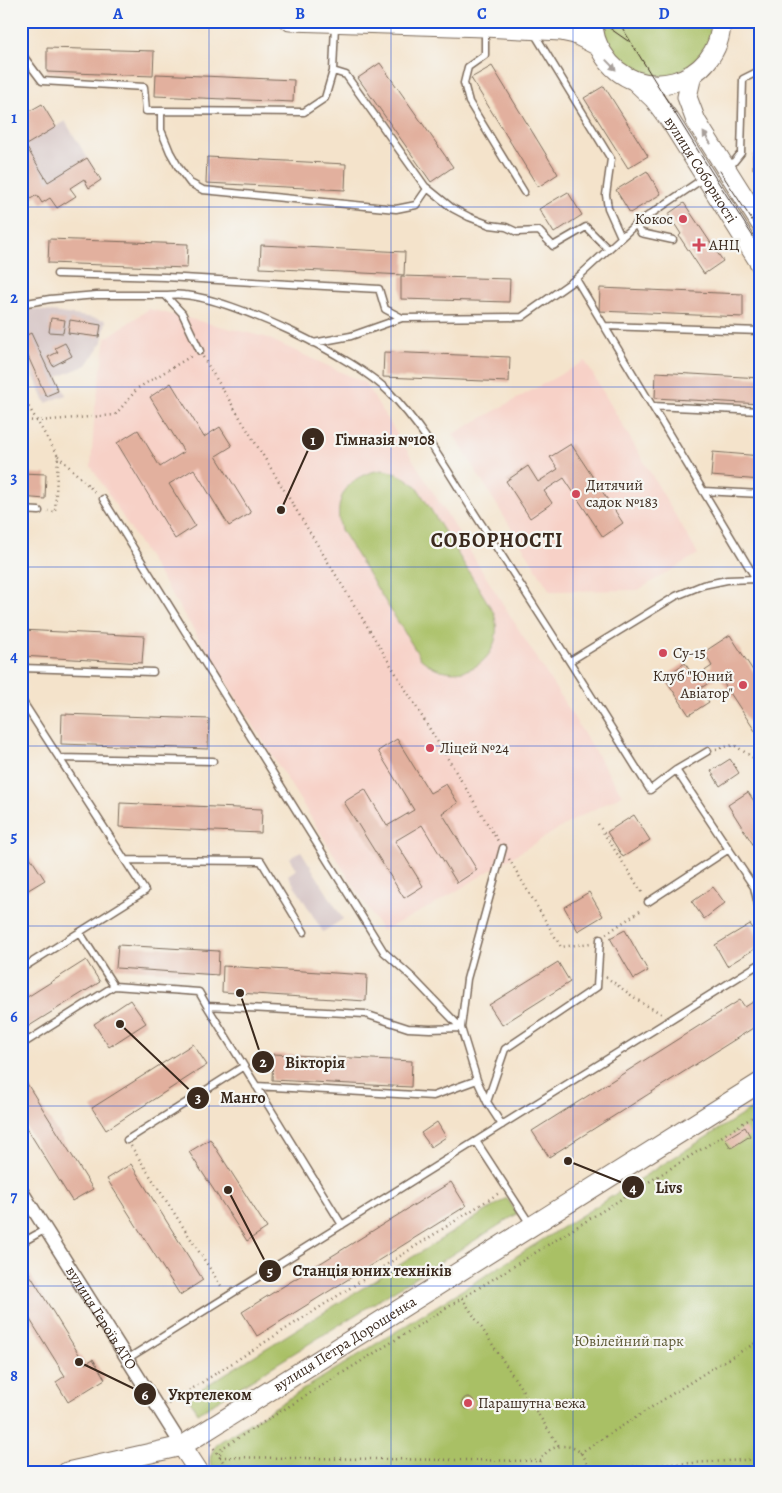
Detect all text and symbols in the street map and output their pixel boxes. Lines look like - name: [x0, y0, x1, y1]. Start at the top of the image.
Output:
- text: A: [112, 3, 124, 25]
- text: B: [295, 3, 305, 25]
- text: C: [477, 3, 487, 25]
- text: D: [658, 3, 670, 25]
- one-way arrow: [605, 58, 617, 70]
- text: 1: [11, 107, 17, 129]
- street label: вулиця Соборності: [660, 112, 742, 227]
- one-way arrow: [702, 131, 712, 145]
- place label: Кокос: [635, 209, 673, 229]
- marker: Кокос: [677, 213, 689, 225]
- place label: АНЦ: [708, 235, 740, 255]
- marker: АНЦ: [693, 239, 705, 251]
- text: 2: [10, 287, 18, 309]
- callout: Гімназія №108: [300, 424, 445, 455]
- text: Гімназія №108: [335, 429, 435, 451]
- text: 1: [310, 430, 316, 450]
- text: 3: [11, 467, 18, 489]
- place label: Дитячий садок №183: [586, 475, 658, 512]
- marker: Дитячий садок №183: [570, 488, 582, 500]
- district label: СОБОРНОСТІ: [431, 527, 563, 554]
- place label: Су-15: [673, 643, 706, 663]
- text: 4: [10, 646, 18, 668]
- marker: Су-15: [657, 647, 669, 659]
- place label: Клуб "Юний Авіатор": [653, 666, 733, 703]
- marker: Клуб "Юний Авіатор": [737, 679, 749, 691]
- place label: Ліцей №24: [440, 738, 509, 758]
- marker: Ліцей №24: [424, 742, 436, 754]
- text: 5: [11, 826, 18, 848]
- text: 6: [10, 1006, 18, 1028]
- callout: Вікторія: [250, 1046, 355, 1077]
- text: 2: [259, 1052, 267, 1072]
- text: Вікторія: [285, 1052, 345, 1074]
- callout: Манго: [186, 1082, 276, 1113]
- text: Манго: [220, 1087, 266, 1109]
- text: 3: [195, 1088, 201, 1108]
- callout: Livs: [620, 1172, 692, 1203]
- text: Livs: [655, 1177, 683, 1199]
- text: 4: [629, 1178, 637, 1198]
- text: 7: [11, 1186, 18, 1208]
- callout: Станція юних техніків: [257, 1255, 462, 1286]
- text: Станція юних техніків: [292, 1260, 452, 1282]
- text: 5: [267, 1261, 273, 1281]
- street label: вулиця Героїв АТО: [61, 1262, 141, 1373]
- street label: вулиця Петра Дорошенка: [269, 1291, 420, 1396]
- park label: Ювілейний парк: [574, 1331, 684, 1351]
- text: 8: [10, 1365, 18, 1387]
- callout: Укртелеком: [133, 1379, 261, 1410]
- text: Укртелеком: [168, 1384, 252, 1406]
- text: 6: [141, 1385, 149, 1405]
- place label: Парашутна вежа: [478, 1393, 586, 1413]
- marker: Парашутна вежа: [462, 1397, 474, 1409]

